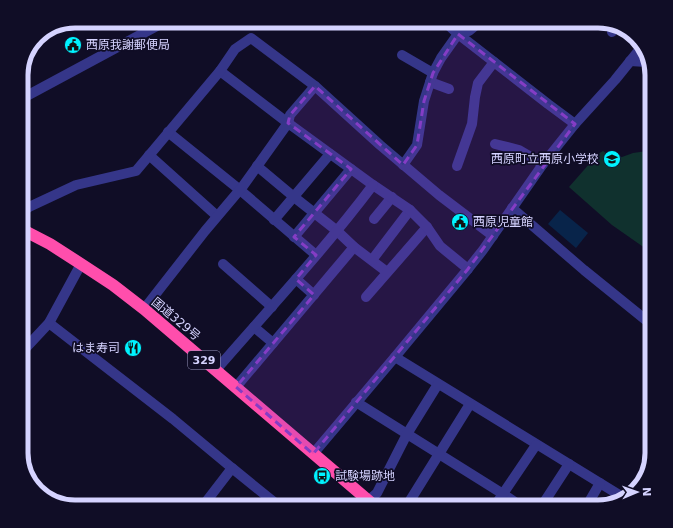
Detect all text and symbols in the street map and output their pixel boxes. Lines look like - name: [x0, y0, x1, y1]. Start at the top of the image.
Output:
- public building icon: 西原我謝郵便局: [63, 35, 83, 55]
- place label: 西原我謝郵便局: [86, 38, 170, 52]
- school or university icon: 西原町立西原小学校: [602, 149, 622, 169]
- place label: 西原町立西原小学校: [491, 152, 599, 166]
- public building icon: 西原児童館: [450, 212, 470, 232]
- place label: 西原児童館: [473, 215, 533, 229]
- street label: 国道329号: [149, 295, 203, 343]
- restaurant icon: はま寿司: [123, 338, 143, 358]
- place label: はま寿司: [72, 341, 120, 355]
- road number: 329: [188, 351, 220, 369]
- bus stop icon: 試験場跡地: [312, 466, 332, 486]
- place label: 試験場跡地: [335, 469, 395, 483]
- north arrow: [617, 472, 657, 512]
- text: N: [640, 487, 653, 497]

